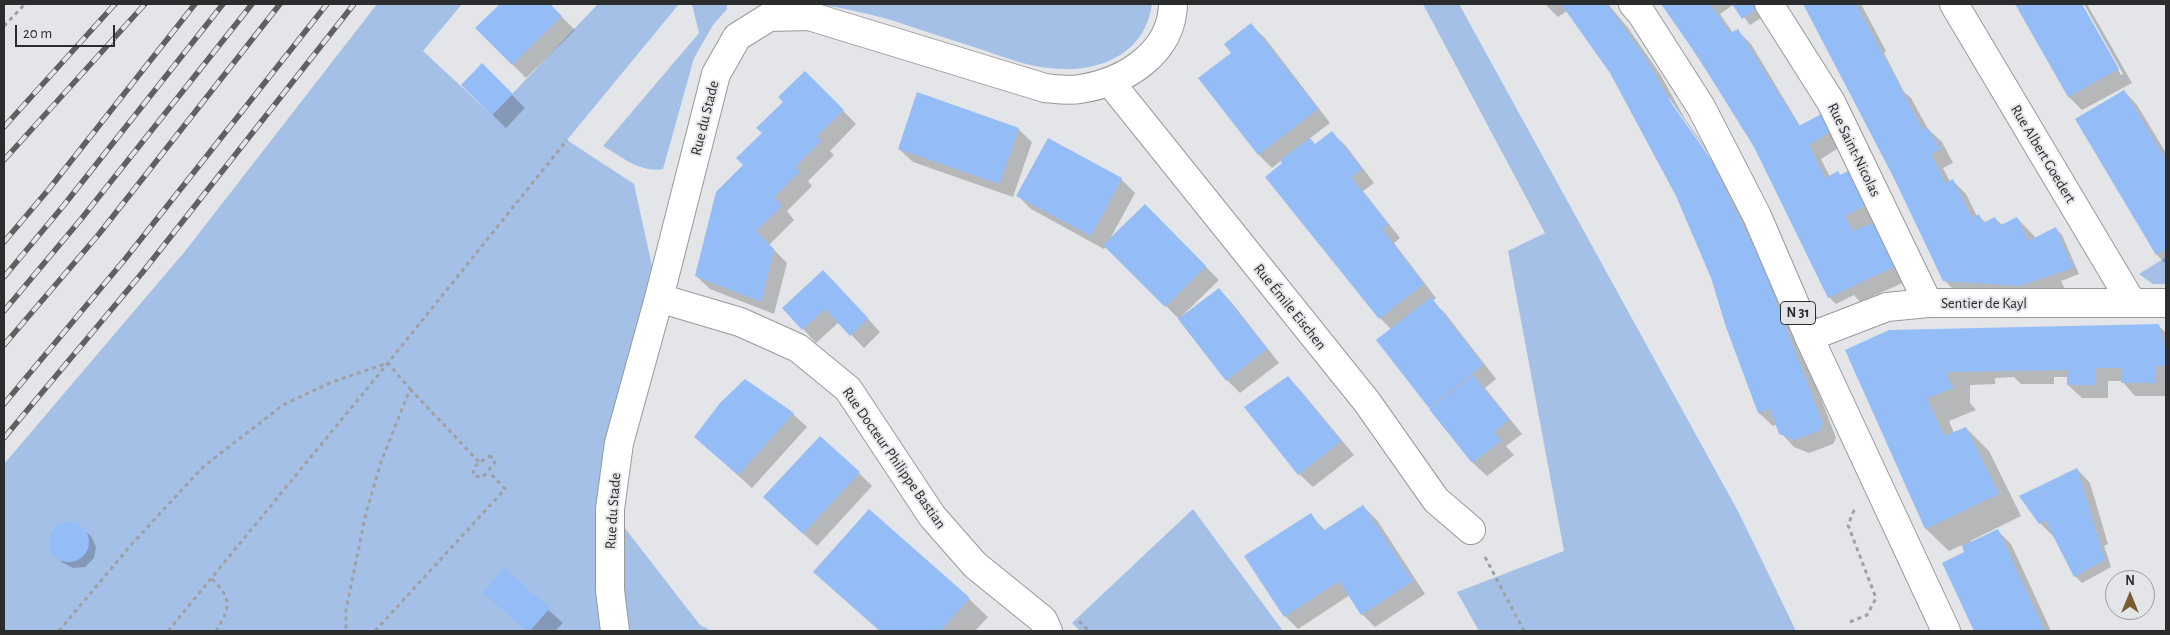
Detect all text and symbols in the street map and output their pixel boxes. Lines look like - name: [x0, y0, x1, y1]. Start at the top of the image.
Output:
- scale bar: [18, 15, 118, 47]
- text: 20 m: [23, 26, 52, 41]
- street label: Rue du Stade: [687, 79, 723, 157]
- street label: Rue Saint-Nicolas: [1824, 100, 1884, 200]
- street label: Rue Albert Goedert: [2007, 102, 2079, 206]
- street label: Rue Émile Eischen: [1250, 260, 1330, 354]
- street label: Sentier de Kayl: [1941, 294, 2027, 312]
- road number: N 31: [1780, 302, 1816, 324]
- street label: Rue Docteur Philippe Bastian: [838, 384, 950, 532]
- street label: Rue du Stade: [601, 472, 625, 550]
- north arrow: [2105, 570, 2155, 620]
- text: N: [2125, 574, 2135, 588]

